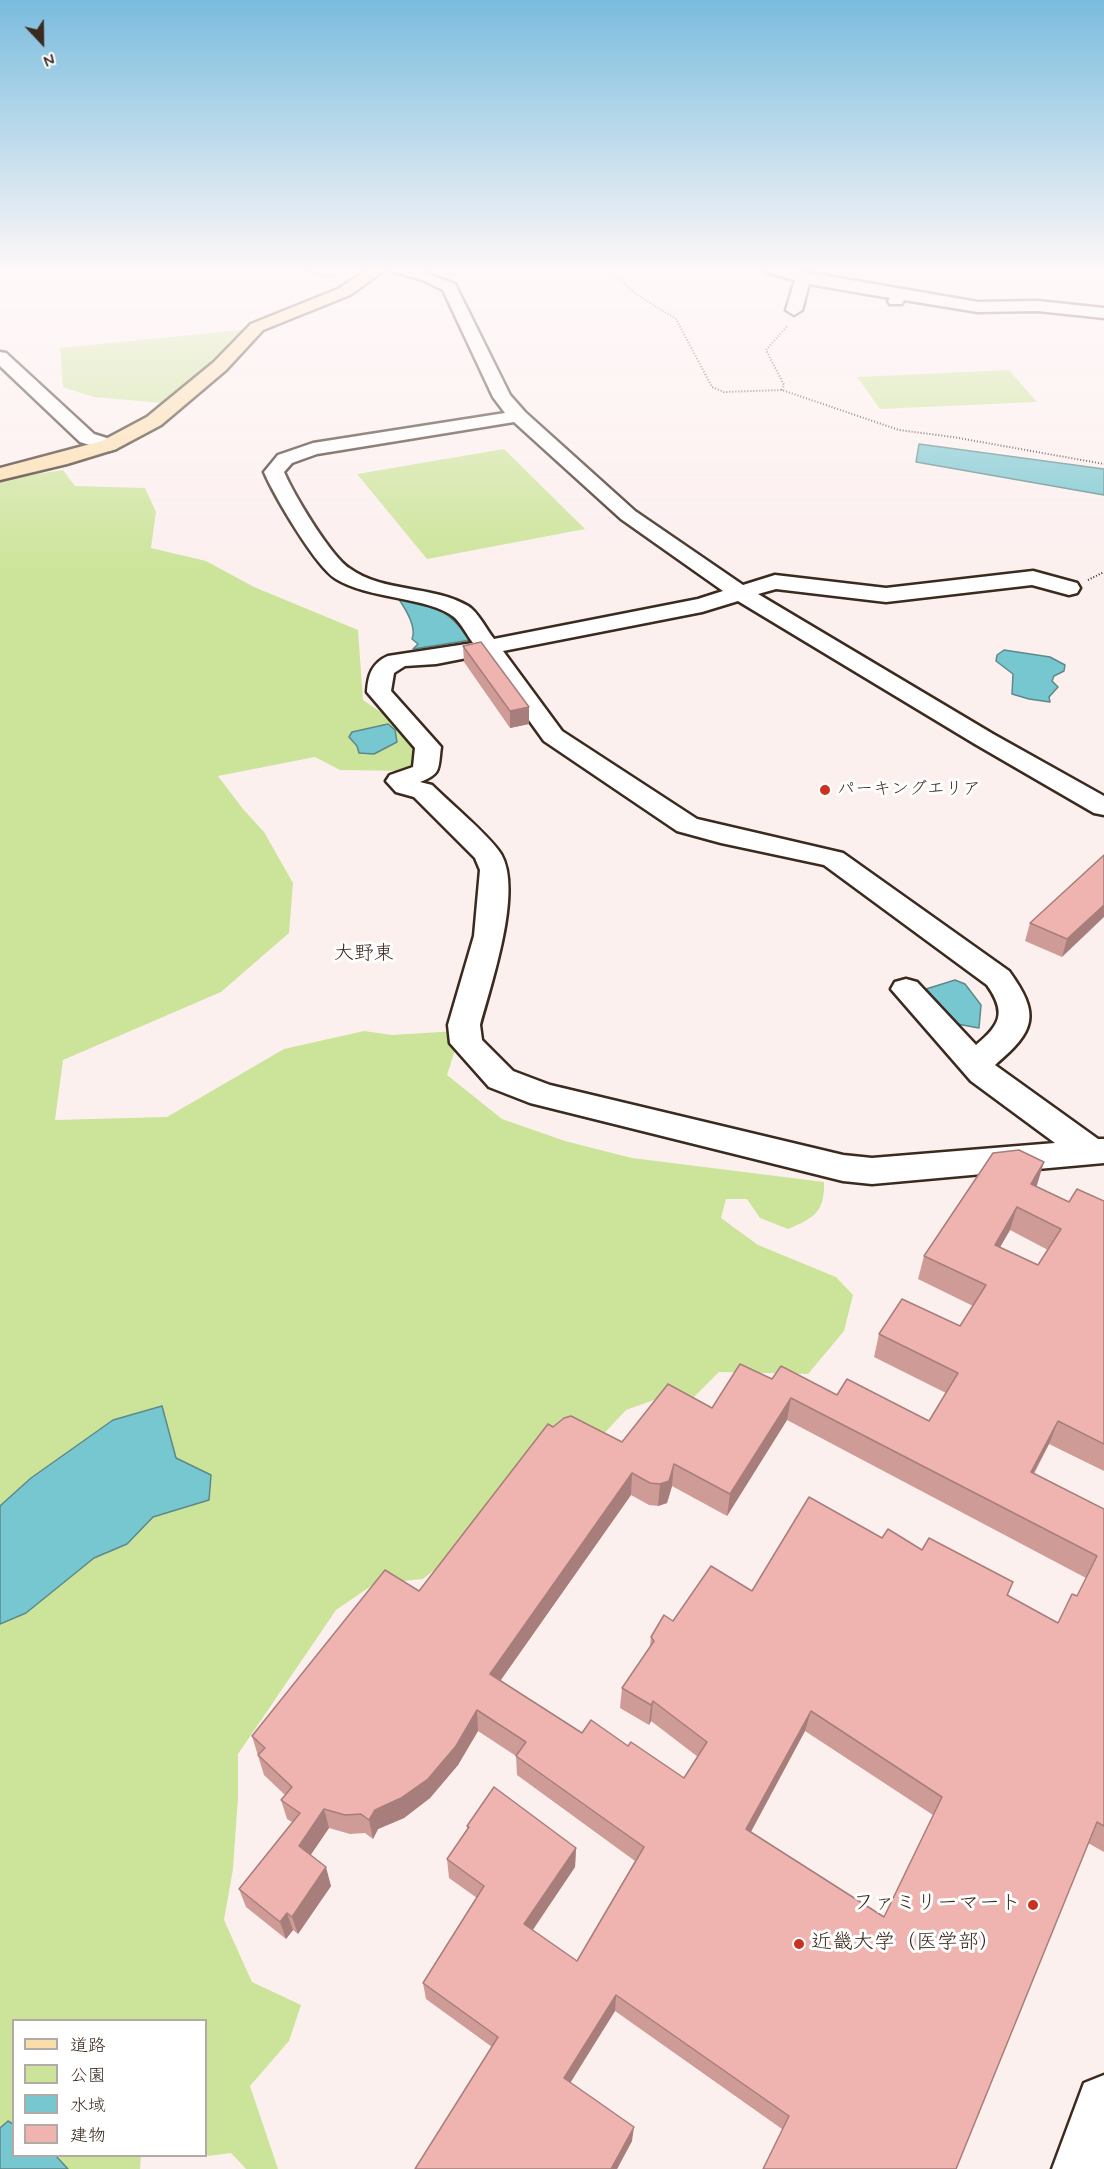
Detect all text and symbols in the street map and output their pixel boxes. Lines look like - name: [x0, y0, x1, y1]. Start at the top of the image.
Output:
- north arrow: [12, 12, 72, 72]
- text: N: [40, 47, 58, 71]
- place label: パーキングエリア: [837, 779, 981, 801]
- marker: パーキングエリア: [818, 783, 832, 797]
- district label: 大野東: [334, 943, 394, 967]
- place label: ファミリーマート: [853, 1892, 1021, 1918]
- marker: ファミリーマート: [1026, 1898, 1040, 1912]
- place label: 近畿大学（医学部）: [811, 1931, 1000, 1957]
- marker: 近畿大学（医学部）: [792, 1937, 806, 1951]
- legend: [12, 2019, 207, 2157]
- text: 道路: [70, 2034, 106, 2058]
- text: 公園: [70, 2064, 106, 2088]
- text: 水域: [70, 2094, 106, 2118]
- text: 建物: [70, 2124, 106, 2148]

